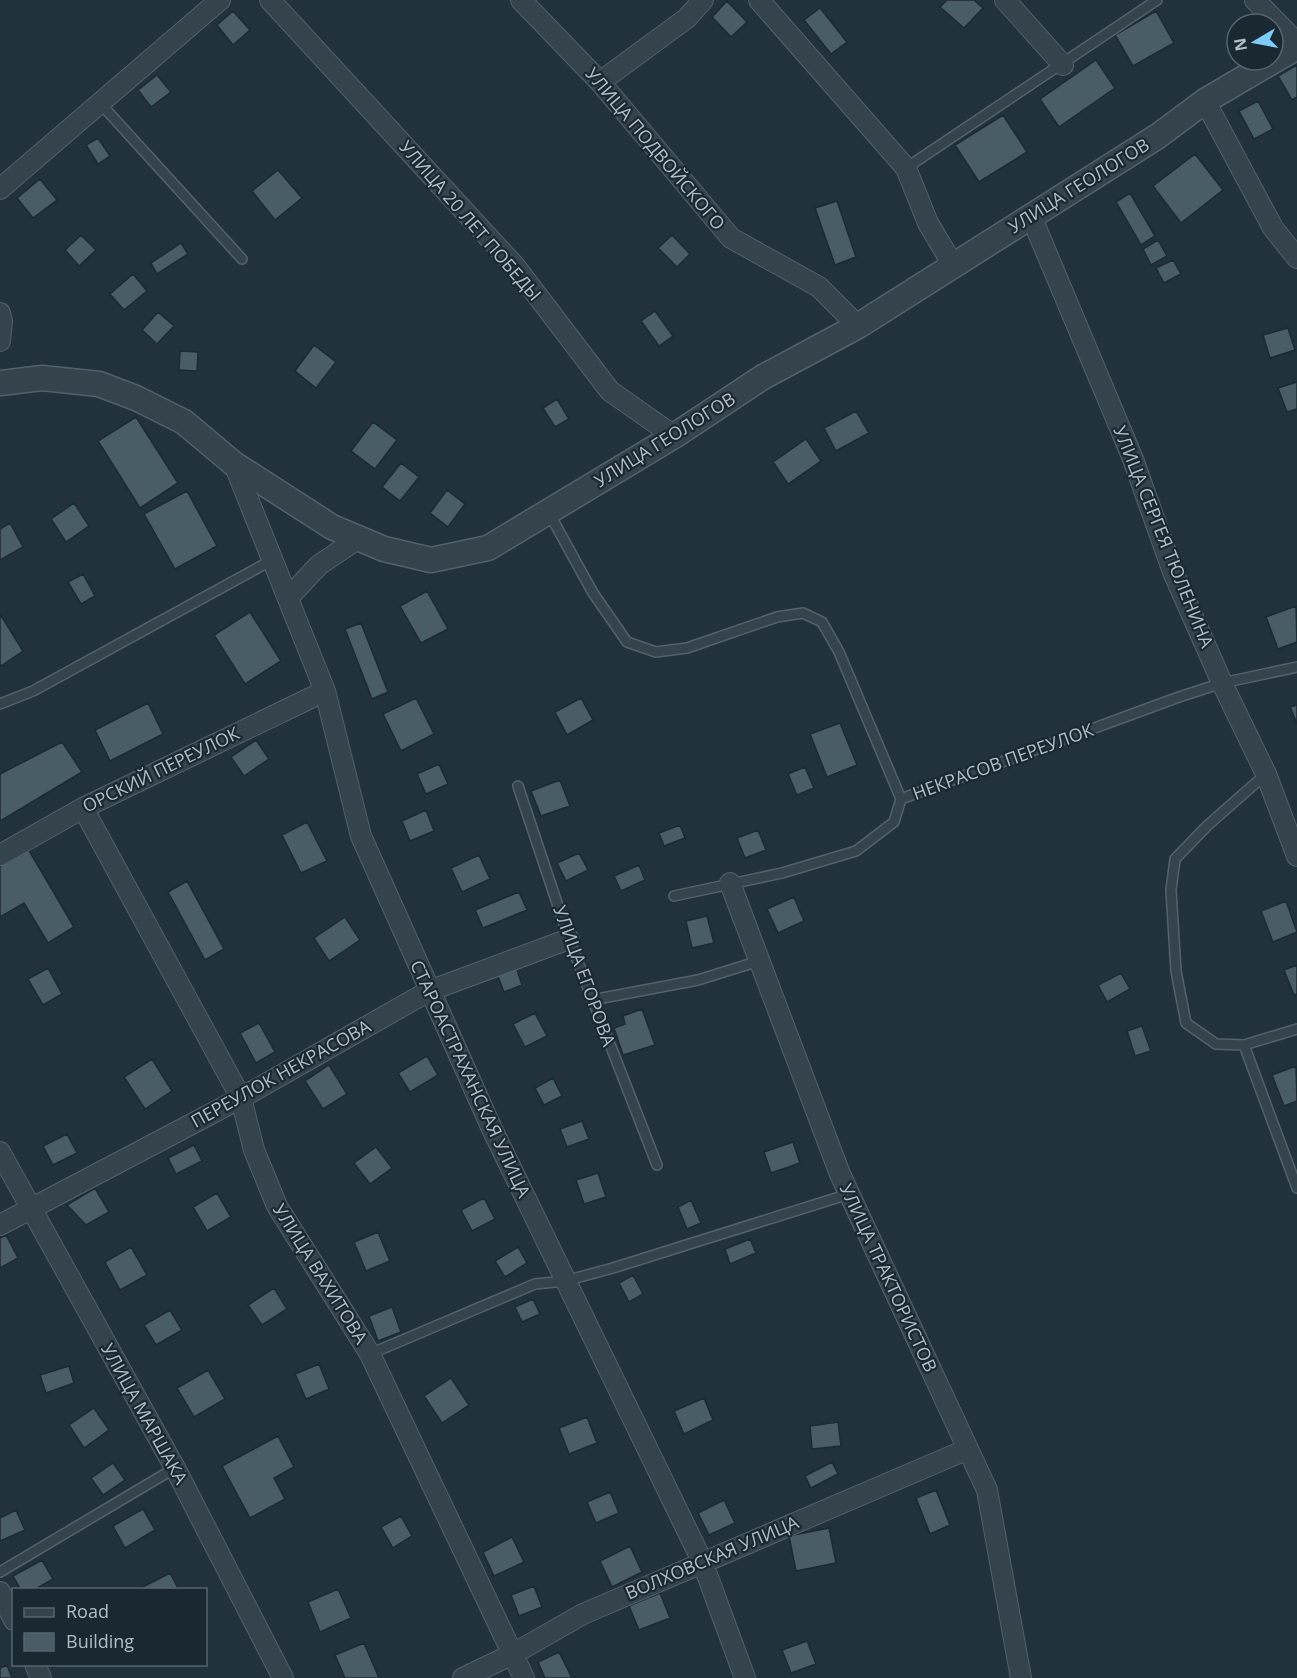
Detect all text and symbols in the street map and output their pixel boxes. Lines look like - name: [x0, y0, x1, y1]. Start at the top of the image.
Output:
- north arrow: [1225, 12, 1285, 72]
- text: N: [1228, 36, 1252, 53]
- street label: УЛИЦА ПОДВОЙСКОГО: [581, 62, 731, 235]
- street label: УЛИЦА ГЕОЛОГОВ: [1004, 132, 1153, 238]
- street label: УЛИЦА 20 ЛЕТ ПОБЕДЫ: [394, 135, 547, 306]
- street label: УЛИЦА ГЕОЛОГОВ: [590, 386, 739, 492]
- street label: УЛИЦА СЕРГЕЯ ТЮЛЕНИНА: [1108, 422, 1220, 652]
- street label: НЕКРАСОВ ПЕРЕУЛОК: [909, 717, 1096, 805]
- street label: ОРСКИЙ ПЕРЕУЛОК: [78, 721, 243, 818]
- street label: УЛИЦА ЕГОРОВА: [548, 902, 622, 1050]
- street label: СТАРОАСТРАХАНСКАЯ УЛИЦА: [405, 956, 537, 1202]
- street label: ПЕРЕУЛОК НЕКРАСОВА: [186, 1013, 375, 1133]
- street label: УЛИЦА ТРАКТОРИСТОВ: [835, 1180, 943, 1376]
- street label: УЛИЦА ВАХИТОВА: [268, 1199, 374, 1349]
- street label: УЛИЦА МАРШАКА: [96, 1339, 194, 1489]
- street label: ВОЛХОВСКАЯ УЛИЦА: [621, 1509, 803, 1604]
- legend: [12, 1588, 207, 1666]
- text: Road: [66, 1599, 109, 1623]
- text: Building: [66, 1629, 134, 1653]

